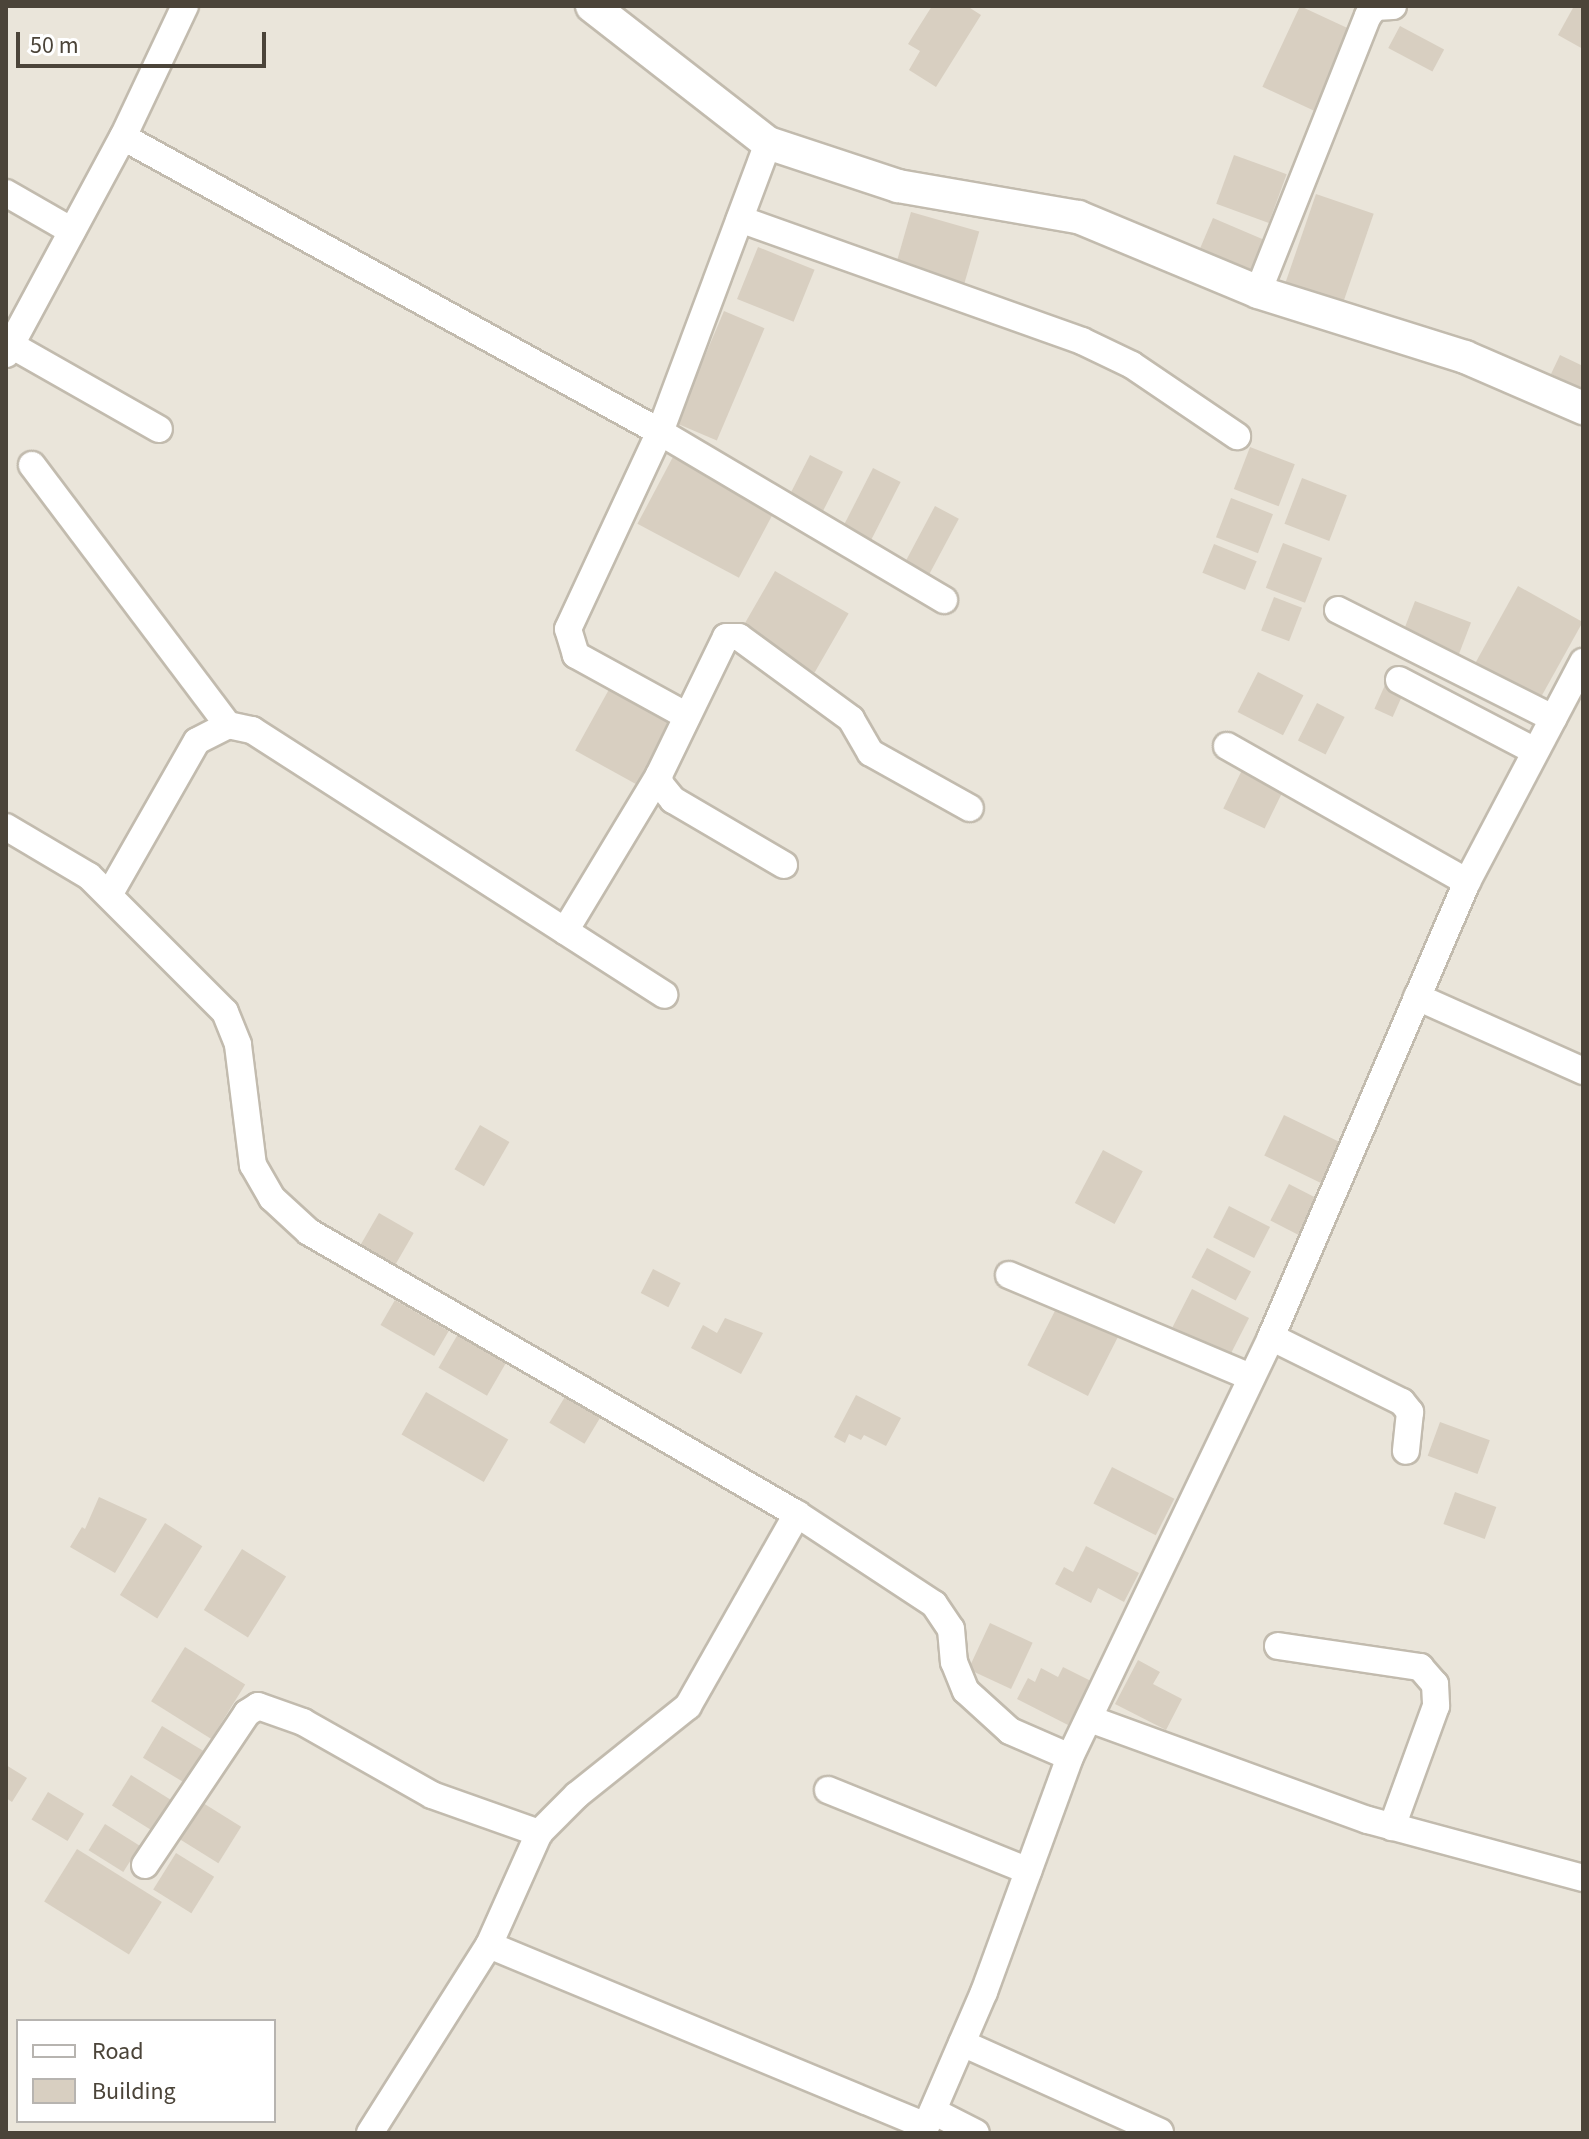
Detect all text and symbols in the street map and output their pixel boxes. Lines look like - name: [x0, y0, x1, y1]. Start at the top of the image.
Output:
- scale bar: [20, 16, 270, 66]
- text: 50 m: [30, 28, 79, 63]
- legend: [16, 2019, 276, 2123]
- text: Road: [92, 2034, 144, 2069]
- text: Building: [92, 2074, 176, 2109]

